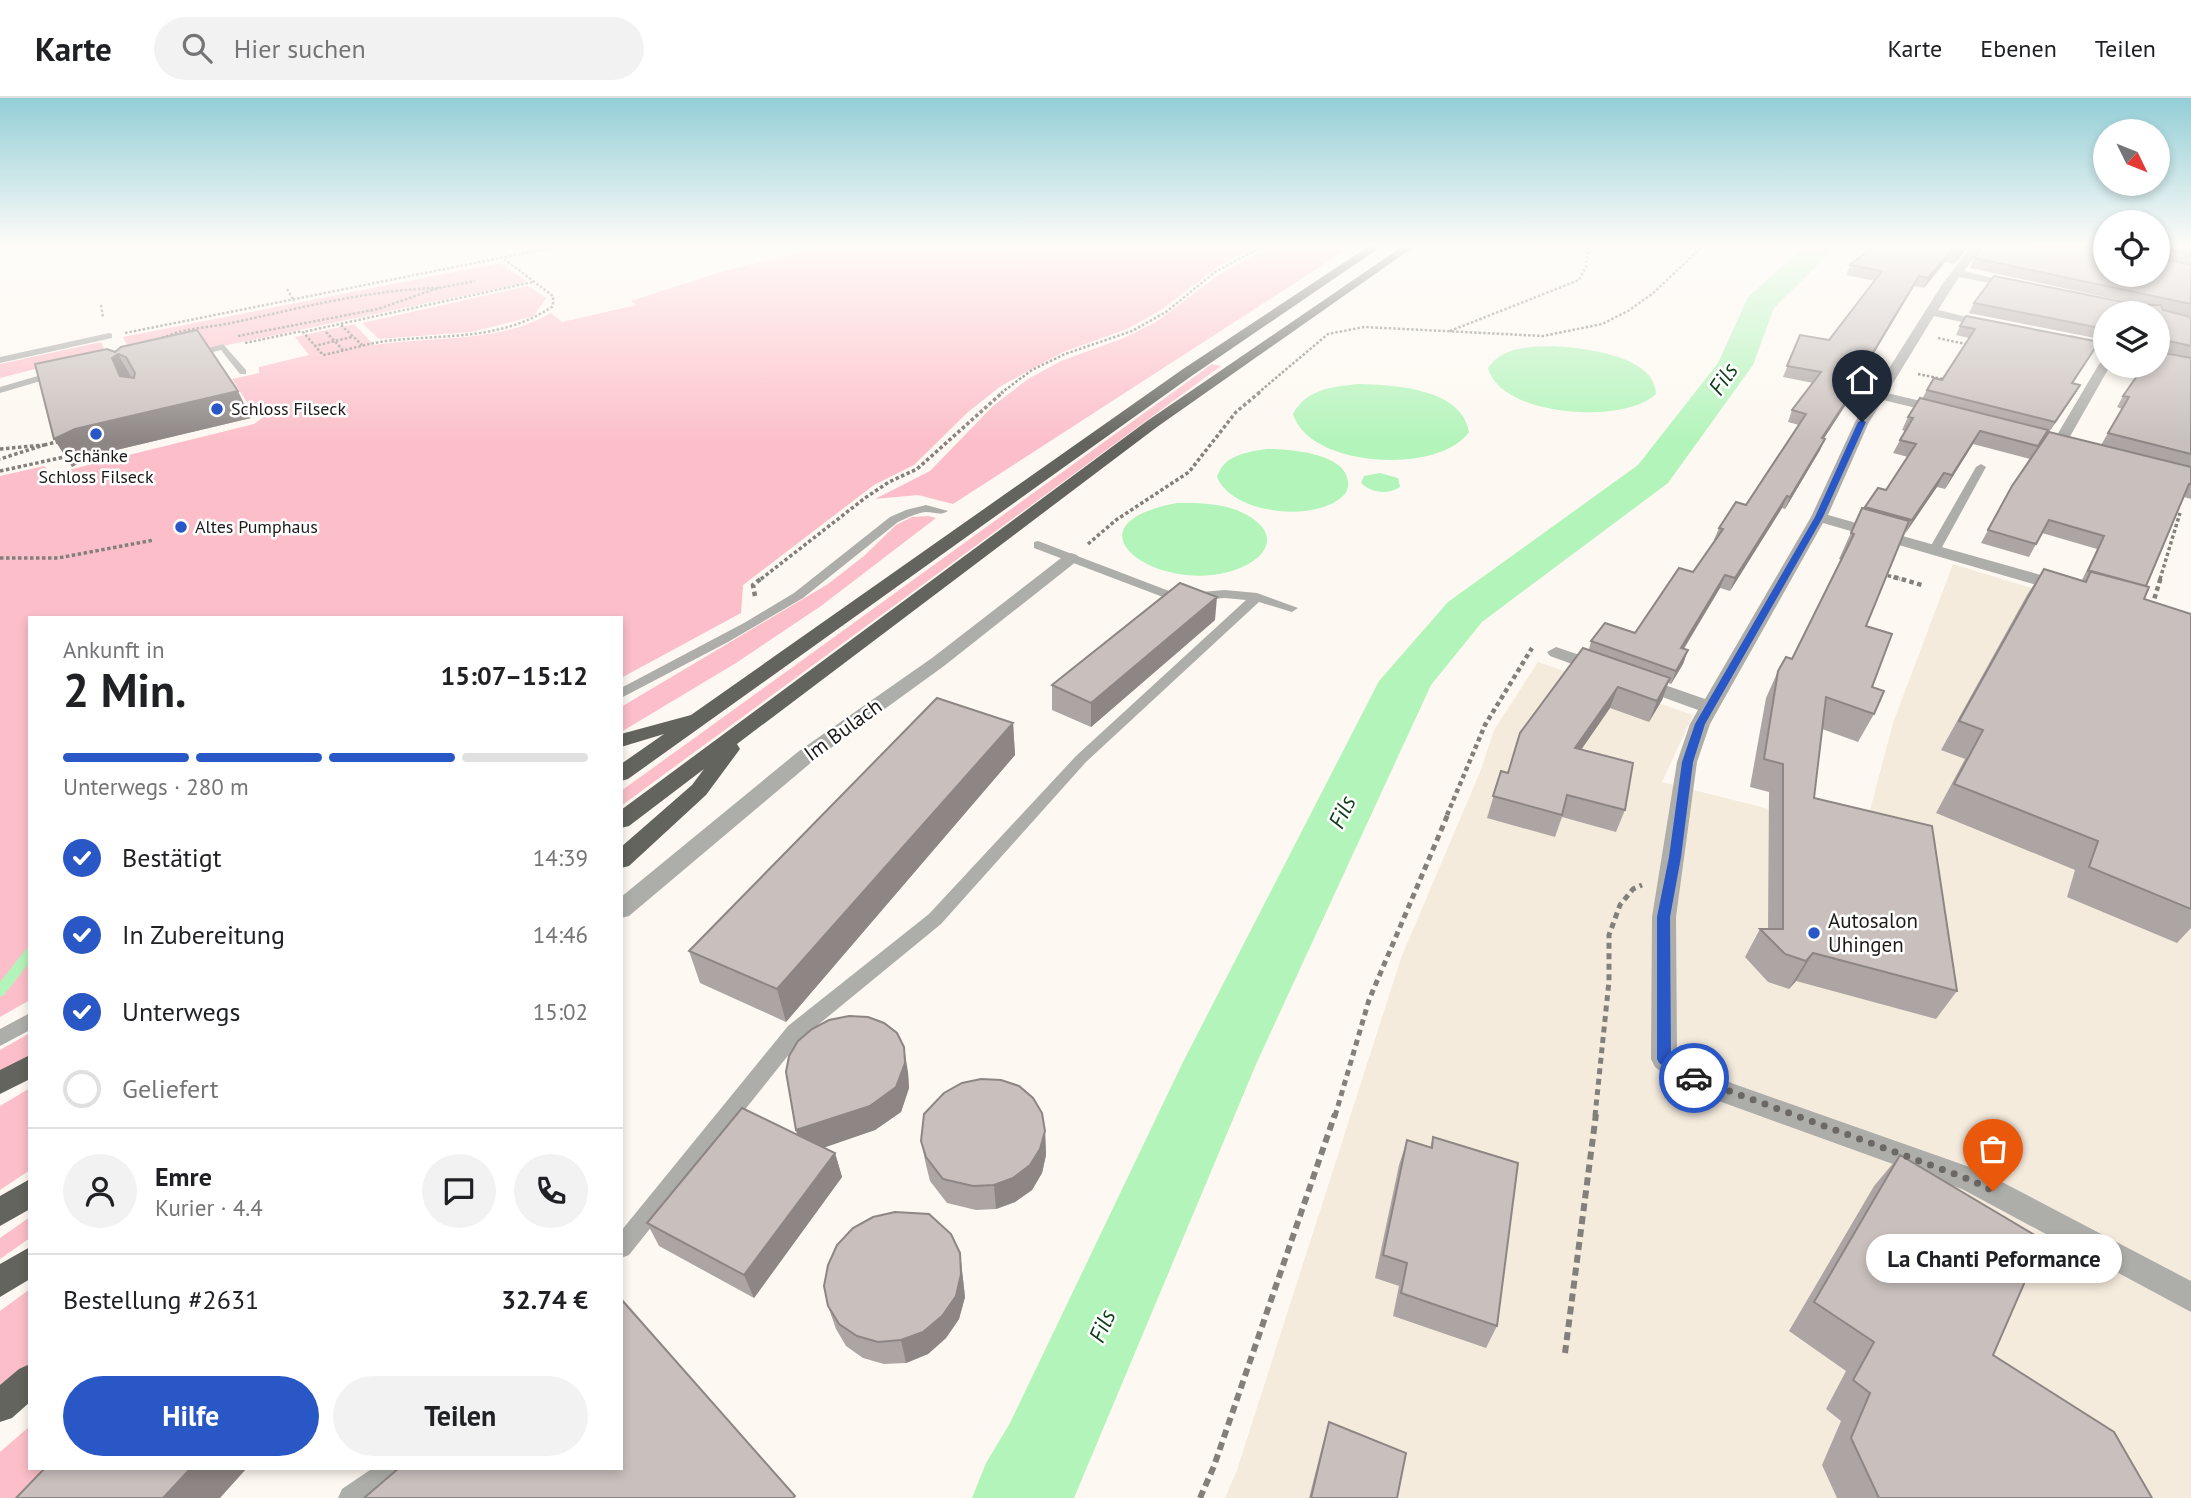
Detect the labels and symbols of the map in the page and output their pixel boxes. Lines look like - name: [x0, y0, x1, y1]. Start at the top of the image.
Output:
- north arrow: [2093, 119, 2170, 196]
- pin: [1832, 350, 1892, 422]
- water label: Fils: [1701, 356, 1744, 400]
- place label: Schloss Filseck: [231, 397, 346, 420]
- marker: Schloss Filseck: [209, 401, 225, 417]
- marker: Schänke Schloss Filseck: [88, 426, 104, 442]
- place label: Schänke Schloss Filseck: [38, 444, 154, 488]
- place label: Altes Pumphaus: [195, 515, 318, 538]
- marker: Altes Pumphaus: [173, 519, 189, 535]
- street label: Im Bulach: [798, 692, 887, 767]
- water label: Fils: [1321, 790, 1362, 833]
- place label: Autosalon Uhingen: [1828, 907, 1918, 958]
- marker: Autosalon Uhingen: [1806, 925, 1822, 941]
- courier: [1659, 1043, 1729, 1113]
- pin: [1963, 1119, 2023, 1191]
- callout: La Chanti Peformance: [1865, 1233, 2121, 1282]
- water label: Fils: [1082, 1304, 1122, 1347]

